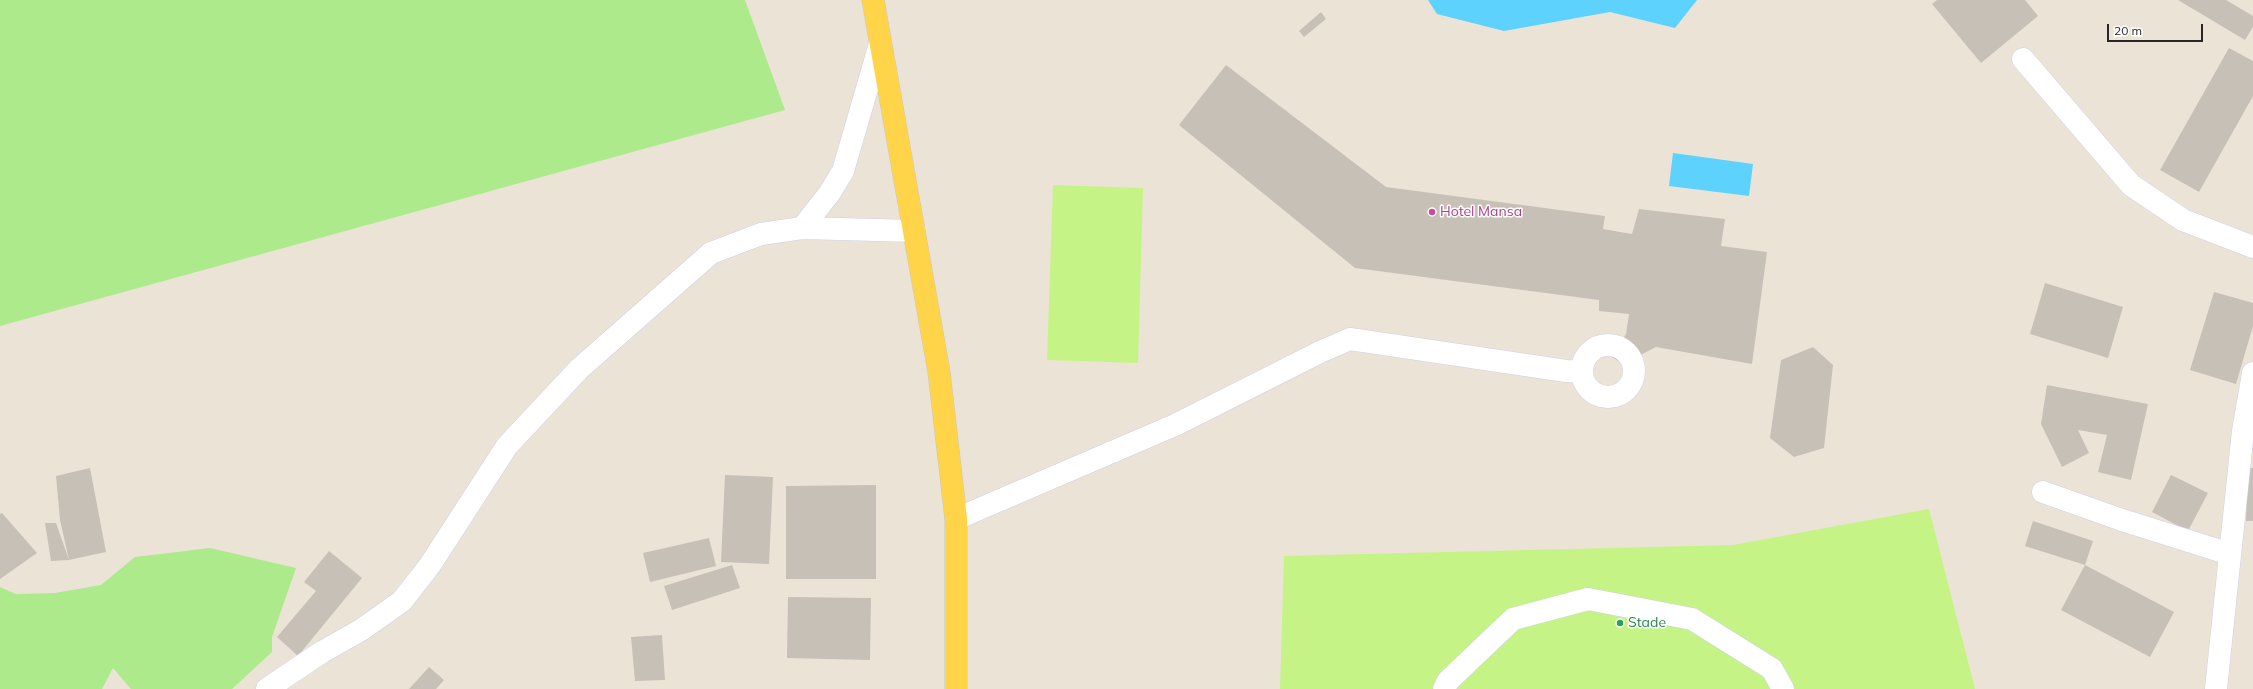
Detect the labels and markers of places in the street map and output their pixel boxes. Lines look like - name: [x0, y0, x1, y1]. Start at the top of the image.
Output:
- place label: Hotel Mansa: [1440, 204, 1522, 220]
- marker: Hotel Mansa: [1427, 207, 1437, 217]
- place label: Stade: [1628, 615, 1666, 631]
- marker: Stade: [1615, 618, 1625, 628]

